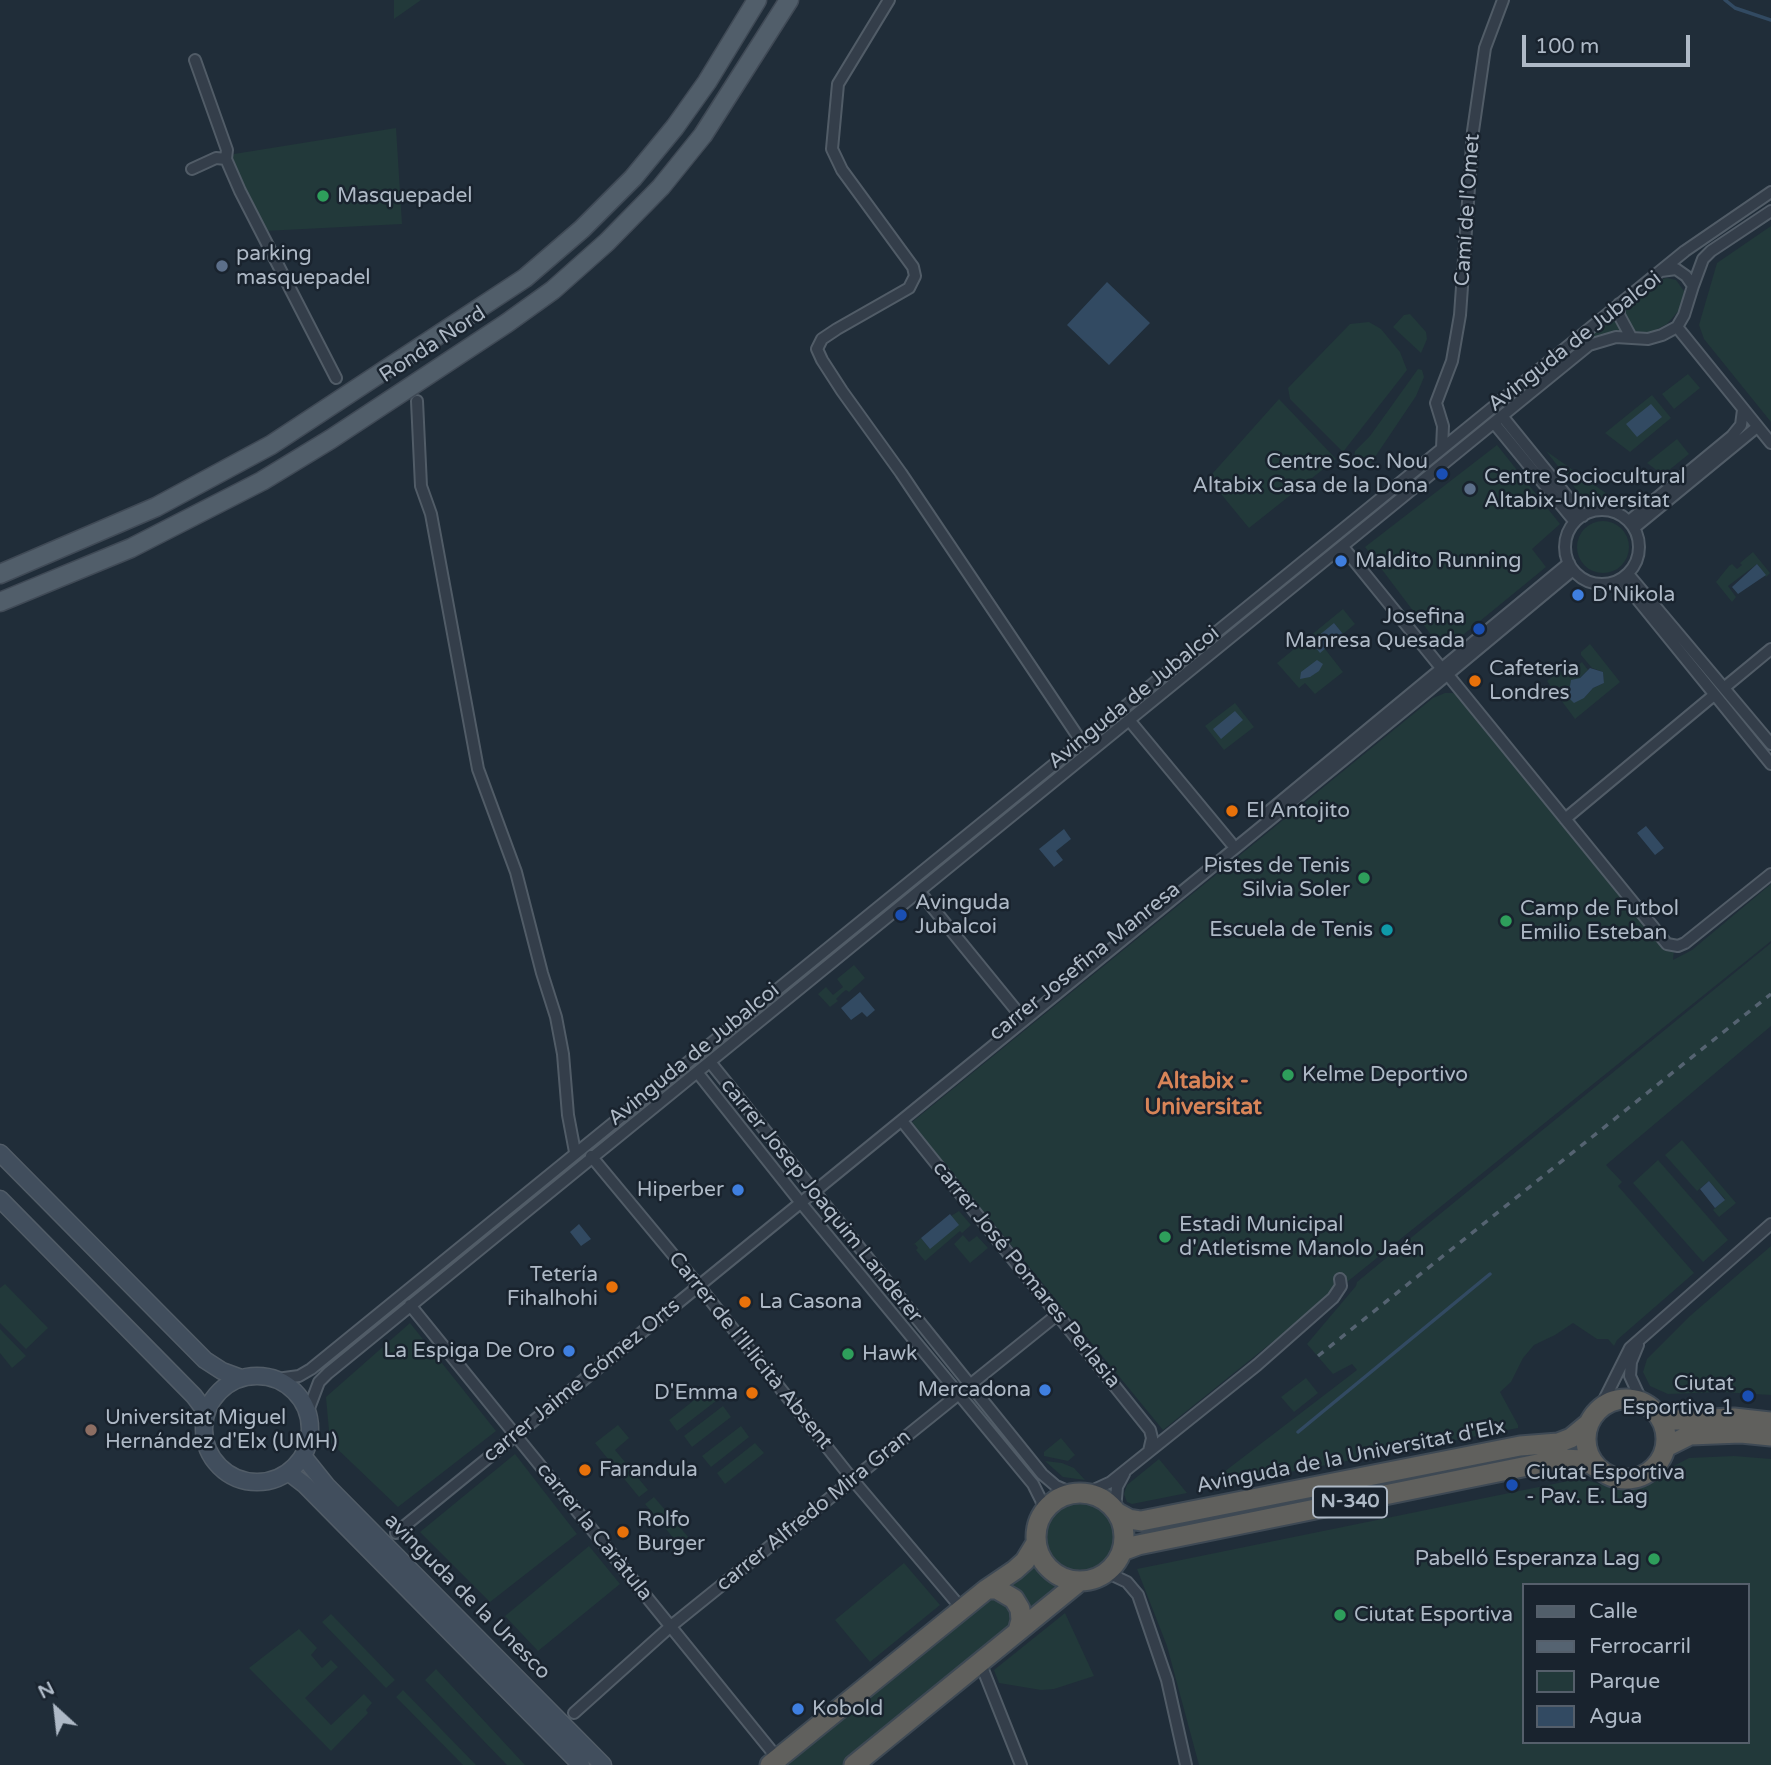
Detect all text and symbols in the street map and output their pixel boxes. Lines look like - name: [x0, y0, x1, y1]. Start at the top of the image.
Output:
- scale bar: [1526, 21, 1694, 65]
- text: 100 m: [1535, 34, 1599, 59]
- street label: Camí de l'Omet: [1450, 133, 1486, 287]
- place label: Masquepadel: [337, 183, 473, 209]
- marker: Masquepadel: [315, 188, 331, 204]
- place label: parking masquepadel: [236, 241, 371, 291]
- marker: parking masquepadel: [214, 258, 230, 274]
- street label: Avinguda de Jubalcoi: [1483, 266, 1667, 418]
- street label: Ronda Nord: [375, 301, 491, 389]
- place label: Centre Soc. Nou Altabix Casa de la Dona: [1193, 449, 1428, 499]
- place label: Centre Sociocultural Altabix-Universitat: [1484, 464, 1686, 514]
- marker: Centre Soc. Nou Altabix Casa de la Dona: [1434, 466, 1450, 482]
- marker: Centre Sociocultural Altabix-Universitat: [1462, 481, 1478, 497]
- place label: Maldito Running: [1355, 548, 1521, 574]
- marker: Maldito Running: [1333, 553, 1349, 569]
- place label: D'Nikola: [1592, 582, 1675, 608]
- marker: D'Nikola: [1570, 587, 1586, 603]
- place label: Josefina Manresa Quesada: [1285, 604, 1465, 654]
- street label: Avinguda de Jubalcoi: [1043, 621, 1225, 775]
- marker: Josefina Manresa Quesada: [1471, 621, 1487, 637]
- place label: Cafeteria Londres: [1489, 656, 1579, 706]
- marker: Cafeteria Londres: [1467, 673, 1483, 689]
- place label: El Antojito: [1246, 798, 1350, 824]
- marker: El Antojito: [1224, 803, 1240, 819]
- place label: Pistes de Tenis Silvia Soler: [1204, 853, 1350, 903]
- marker: Pistes de Tenis Silvia Soler: [1356, 870, 1372, 886]
- street label: carrer Josefina Manresa: [984, 877, 1186, 1047]
- place label: Avinguda Jubalcoi: [915, 890, 1010, 940]
- place label: Camp de Futbol Emilio Esteban: [1520, 896, 1679, 946]
- marker: Avinguda Jubalcoi: [893, 907, 909, 923]
- marker: Camp de Futbol Emilio Esteban: [1498, 913, 1514, 929]
- place label: Escuela de Tenis: [1209, 917, 1373, 943]
- marker: Escuela de Tenis: [1379, 922, 1395, 938]
- street label: Avinguda de Jubalcoi: [603, 978, 785, 1132]
- place label: Kelme Deportivo: [1302, 1062, 1468, 1088]
- marker: Kelme Deportivo: [1280, 1067, 1296, 1083]
- district label: Altabix - Universitat: [1144, 1068, 1262, 1122]
- street label: carrer Josep Joaquim Landerer: [715, 1074, 927, 1328]
- street label: carrer José Pomares Perlasia: [927, 1156, 1125, 1394]
- place label: Hiperber: [637, 1177, 724, 1203]
- marker: Hiperber: [730, 1182, 746, 1198]
- place label: Estadi Municipal d'Atletisme Manolo Jaén: [1179, 1212, 1425, 1262]
- marker: Estadi Municipal d'Atletisme Manolo Jaén: [1157, 1229, 1173, 1245]
- street label: Carrer de l'Il·licità Absent: [663, 1247, 837, 1455]
- place label: Tetería Fihalhohi: [507, 1262, 598, 1312]
- marker: Tetería Fihalhohi: [604, 1279, 620, 1295]
- place label: La Casona: [759, 1289, 862, 1315]
- street label: carrer Jaime Gómez Orts: [478, 1294, 686, 1468]
- marker: La Casona: [737, 1294, 753, 1310]
- place label: La Espiga De Oro: [383, 1338, 555, 1364]
- place label: Hawk: [862, 1341, 918, 1367]
- marker: La Espiga De Oro: [561, 1343, 577, 1359]
- marker: Hawk: [840, 1346, 856, 1362]
- place label: Ciutat Esportiva 1: [1622, 1371, 1734, 1421]
- place label: Mercadona: [918, 1377, 1031, 1403]
- place label: D'Emma: [654, 1380, 738, 1406]
- marker: Mercadona: [1037, 1382, 1053, 1398]
- marker: D'Emma: [744, 1385, 760, 1401]
- marker: Ciutat Esportiva 1: [1740, 1388, 1756, 1404]
- place label: Universitat Miguel Hernández d'Elx (UMH): [105, 1405, 338, 1455]
- street label: Avinguda de la Universitat d'Elx: [1194, 1415, 1508, 1499]
- marker: Universitat Miguel Hernández d'Elx (UMH): [83, 1422, 99, 1438]
- street label: carrer Alfredo Mira Gran: [712, 1425, 916, 1597]
- place label: Farandula: [599, 1457, 698, 1483]
- street label: carrer la Caràtula: [531, 1458, 657, 1606]
- place label: Ciutat Esportiva - Pav. E. Lag: [1526, 1460, 1685, 1510]
- marker: Farandula: [577, 1462, 593, 1478]
- marker: Ciutat Esportiva - Pav. E. Lag: [1504, 1477, 1520, 1493]
- road number: N-340: [1313, 1486, 1387, 1518]
- place label: Rolfo Burger: [637, 1507, 705, 1557]
- street label: avinguda de la Unesco: [379, 1509, 555, 1685]
- marker: Rolfo Burger: [615, 1524, 631, 1540]
- place label: Pabelló Esperanza Lag: [1415, 1546, 1640, 1572]
- marker: Pabelló Esperanza Lag: [1646, 1551, 1662, 1567]
- legend: [1522, 1583, 1750, 1744]
- text: Calle: [1589, 1599, 1638, 1624]
- place label: Ciutat Esportiva: [1354, 1602, 1513, 1628]
- marker: Ciutat Esportiva: [1332, 1607, 1348, 1623]
- text: Ferrocarril: [1589, 1634, 1691, 1659]
- text: Parque: [1589, 1669, 1660, 1694]
- north arrow: [21, 1674, 91, 1744]
- text: N: [35, 1677, 58, 1704]
- place label: Kobold: [812, 1696, 883, 1722]
- marker: Kobold: [790, 1701, 806, 1717]
- text: Agua: [1589, 1704, 1642, 1729]

